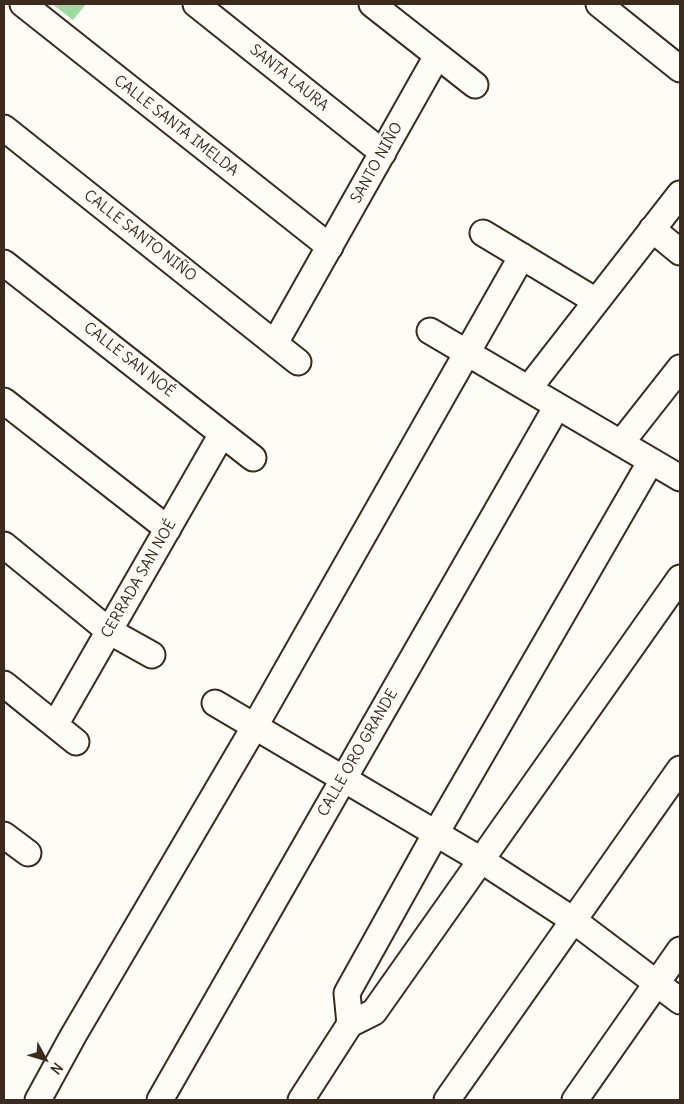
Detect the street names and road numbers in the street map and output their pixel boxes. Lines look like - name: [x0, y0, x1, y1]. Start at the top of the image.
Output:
- street label: SANTA LAURA: [246, 41, 332, 115]
- street label: CALLE SANTA IMELDA: [110, 72, 242, 180]
- street label: SANTO NIÑO: [347, 119, 407, 207]
- street label: CALLE SANTO NIÑO: [80, 186, 200, 286]
- street label: CALLE SAN NOÉ: [80, 319, 178, 401]
- street label: CERRADA SAN NOÉ: [98, 517, 180, 641]
- street label: CALLE ORO GRANDE: [314, 686, 402, 820]

